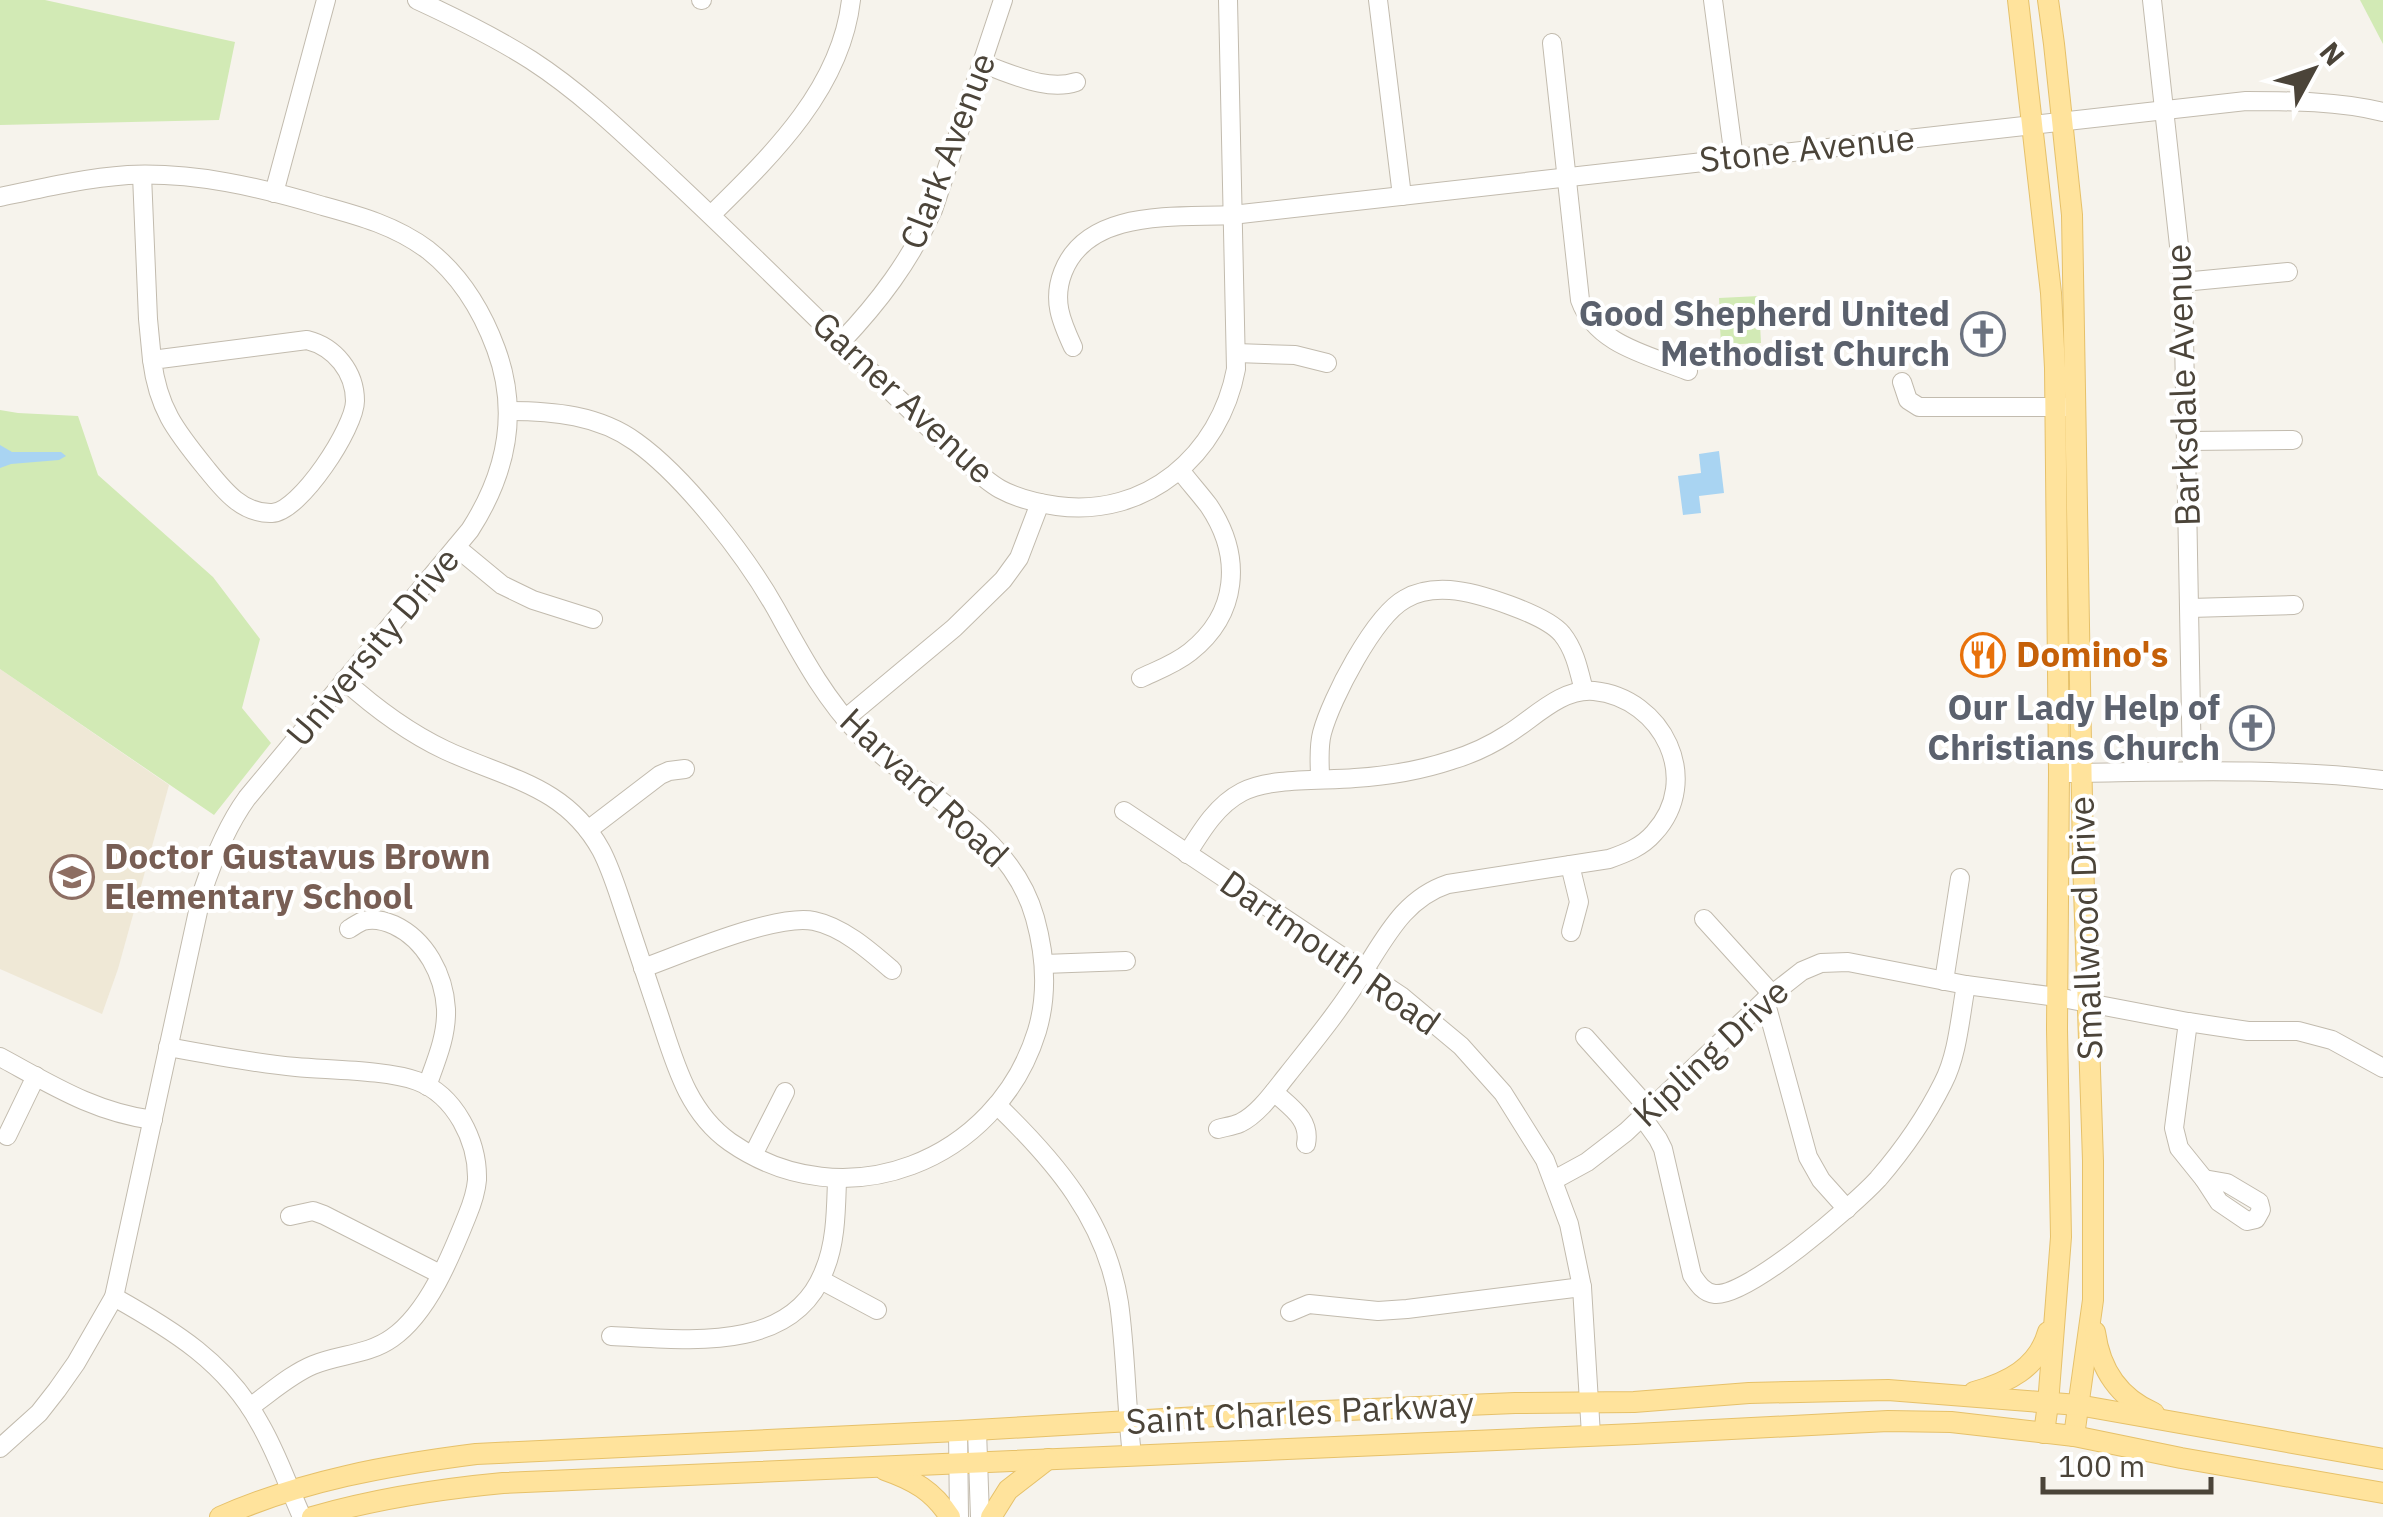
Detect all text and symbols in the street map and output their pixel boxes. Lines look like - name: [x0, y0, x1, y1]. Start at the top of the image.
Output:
- north arrow: [2263, 20, 2363, 120]
- text: N: [2312, 34, 2353, 73]
- street label: Clark Avenue: [889, 46, 1006, 255]
- street label: Stone Avenue: [1697, 114, 1917, 182]
- street label: Barksdale Avenue: [2154, 243, 2210, 527]
- place label: Good Shepherd United Methodist Church: [1579, 290, 1950, 376]
- street label: Garner Avenue: [803, 301, 1005, 494]
- church icon: Good Shepherd United Methodist Church: [1960, 311, 2006, 357]
- street label: University Drive: [275, 537, 469, 756]
- place label: Domino's: [2016, 631, 2168, 677]
- restaurant icon: Domino's: [1960, 632, 2006, 678]
- place label: Our Lady Help of Christians Church: [1927, 684, 2220, 770]
- street label: Harvard Road: [831, 698, 1019, 877]
- church icon: Our Lady Help of Christians Church: [2229, 705, 2275, 751]
- street label: Smallwood Drive: [2057, 795, 2113, 1061]
- place label: Doctor Gustavus Brown Elementary School: [104, 833, 491, 919]
- school or university icon: Doctor Gustavus Brown Elementary School: [49, 854, 95, 900]
- street label: Dartmouth Road: [1212, 859, 1450, 1045]
- street label: Kipling Drive: [1622, 968, 1798, 1136]
- street label: Saint Charles Parkway: [1125, 1380, 1475, 1444]
- scale bar: [2043, 1432, 2210, 1494]
- text: 100 m: [2058, 1446, 2145, 1485]

